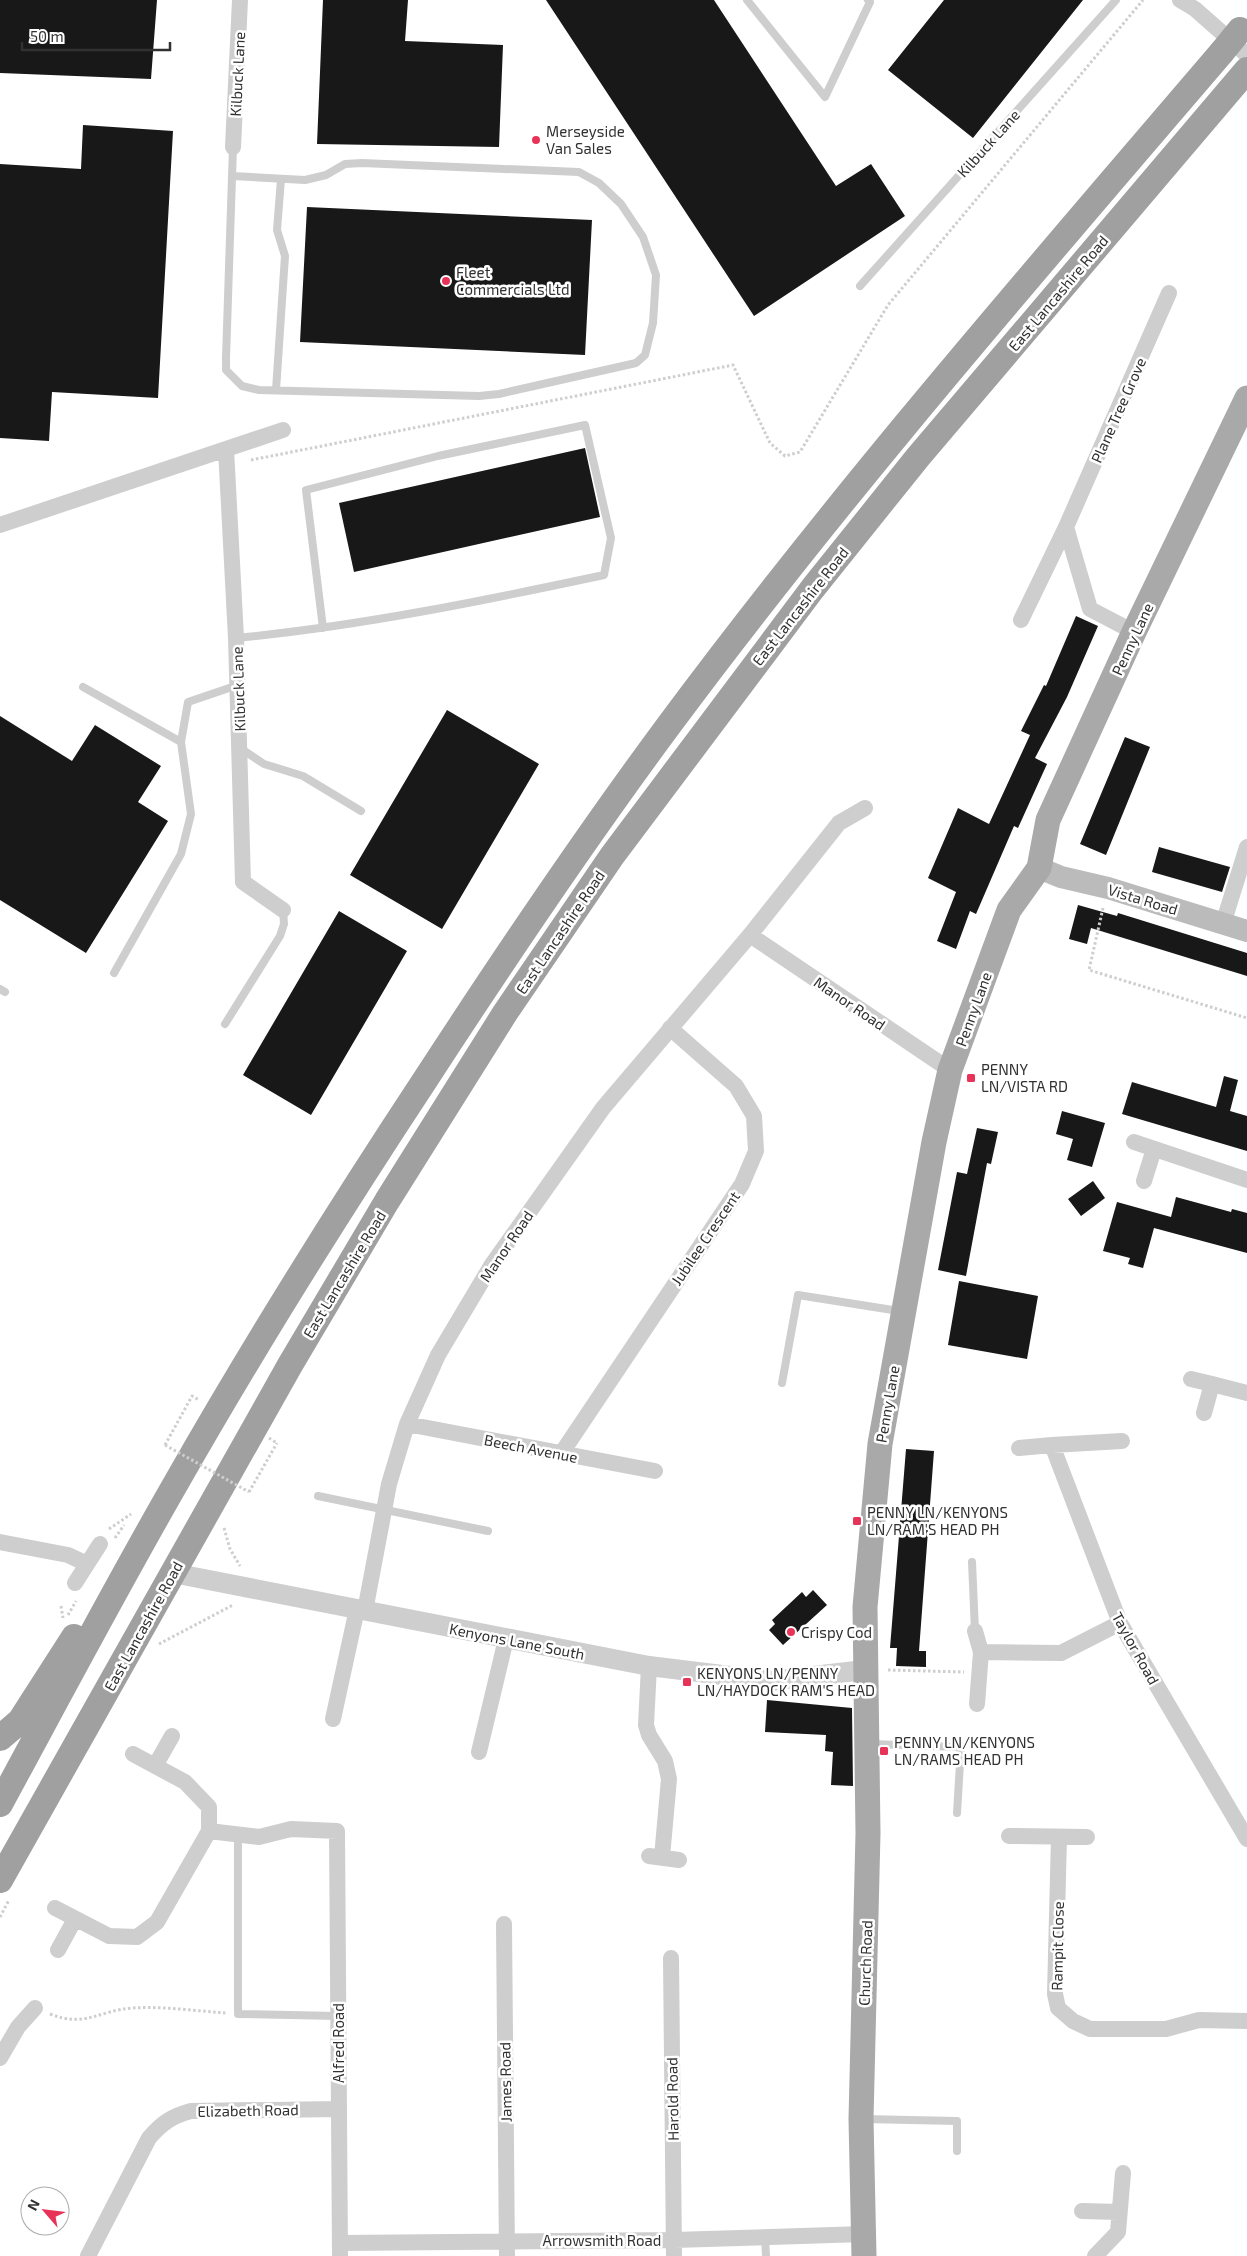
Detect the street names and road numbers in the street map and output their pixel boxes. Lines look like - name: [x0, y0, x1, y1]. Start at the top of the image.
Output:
- street label: Kilbuck Lane: [226, 31, 248, 117]
- street label: Kilbuck Lane: [953, 105, 1023, 181]
- street label: East Lancashire Road: [1004, 232, 1112, 354]
- street label: Plane Tree Grove: [1087, 354, 1149, 466]
- street label: East Lancashire Road: [748, 543, 852, 669]
- street label: Penny Lane: [1107, 600, 1157, 678]
- street label: Kilbuck Lane: [228, 646, 248, 732]
- street label: East Lancashire Road: [512, 867, 608, 997]
- street label: Vista Road: [1106, 880, 1180, 918]
- street label: Penny Lane: [951, 969, 995, 1049]
- street label: Manor Road: [811, 973, 889, 1033]
- street label: Jubilee Crescent: [667, 1187, 743, 1288]
- street label: East Lancashire Road: [299, 1207, 389, 1341]
- street label: Manor Road: [476, 1207, 536, 1285]
- street label: Penny Lane: [871, 1364, 903, 1444]
- street label: Beech Avenue: [483, 1430, 579, 1466]
- street label: East Lancashire Road: [100, 1558, 186, 1694]
- street label: Taylor Road: [1109, 1609, 1163, 1687]
- street label: Kenyons Lane South: [448, 1619, 586, 1663]
- street label: Rampit Close: [1047, 1901, 1067, 1991]
- street label: Church Road: [855, 1920, 875, 2006]
- street label: Alfred Road: [329, 2003, 347, 2083]
- street label: James Road: [495, 2042, 515, 2122]
- street label: Harold Road: [662, 2057, 682, 2141]
- street label: Elizabeth Road: [197, 2100, 299, 2120]
- street label: Arrowsmith Road: [543, 2231, 661, 2249]

